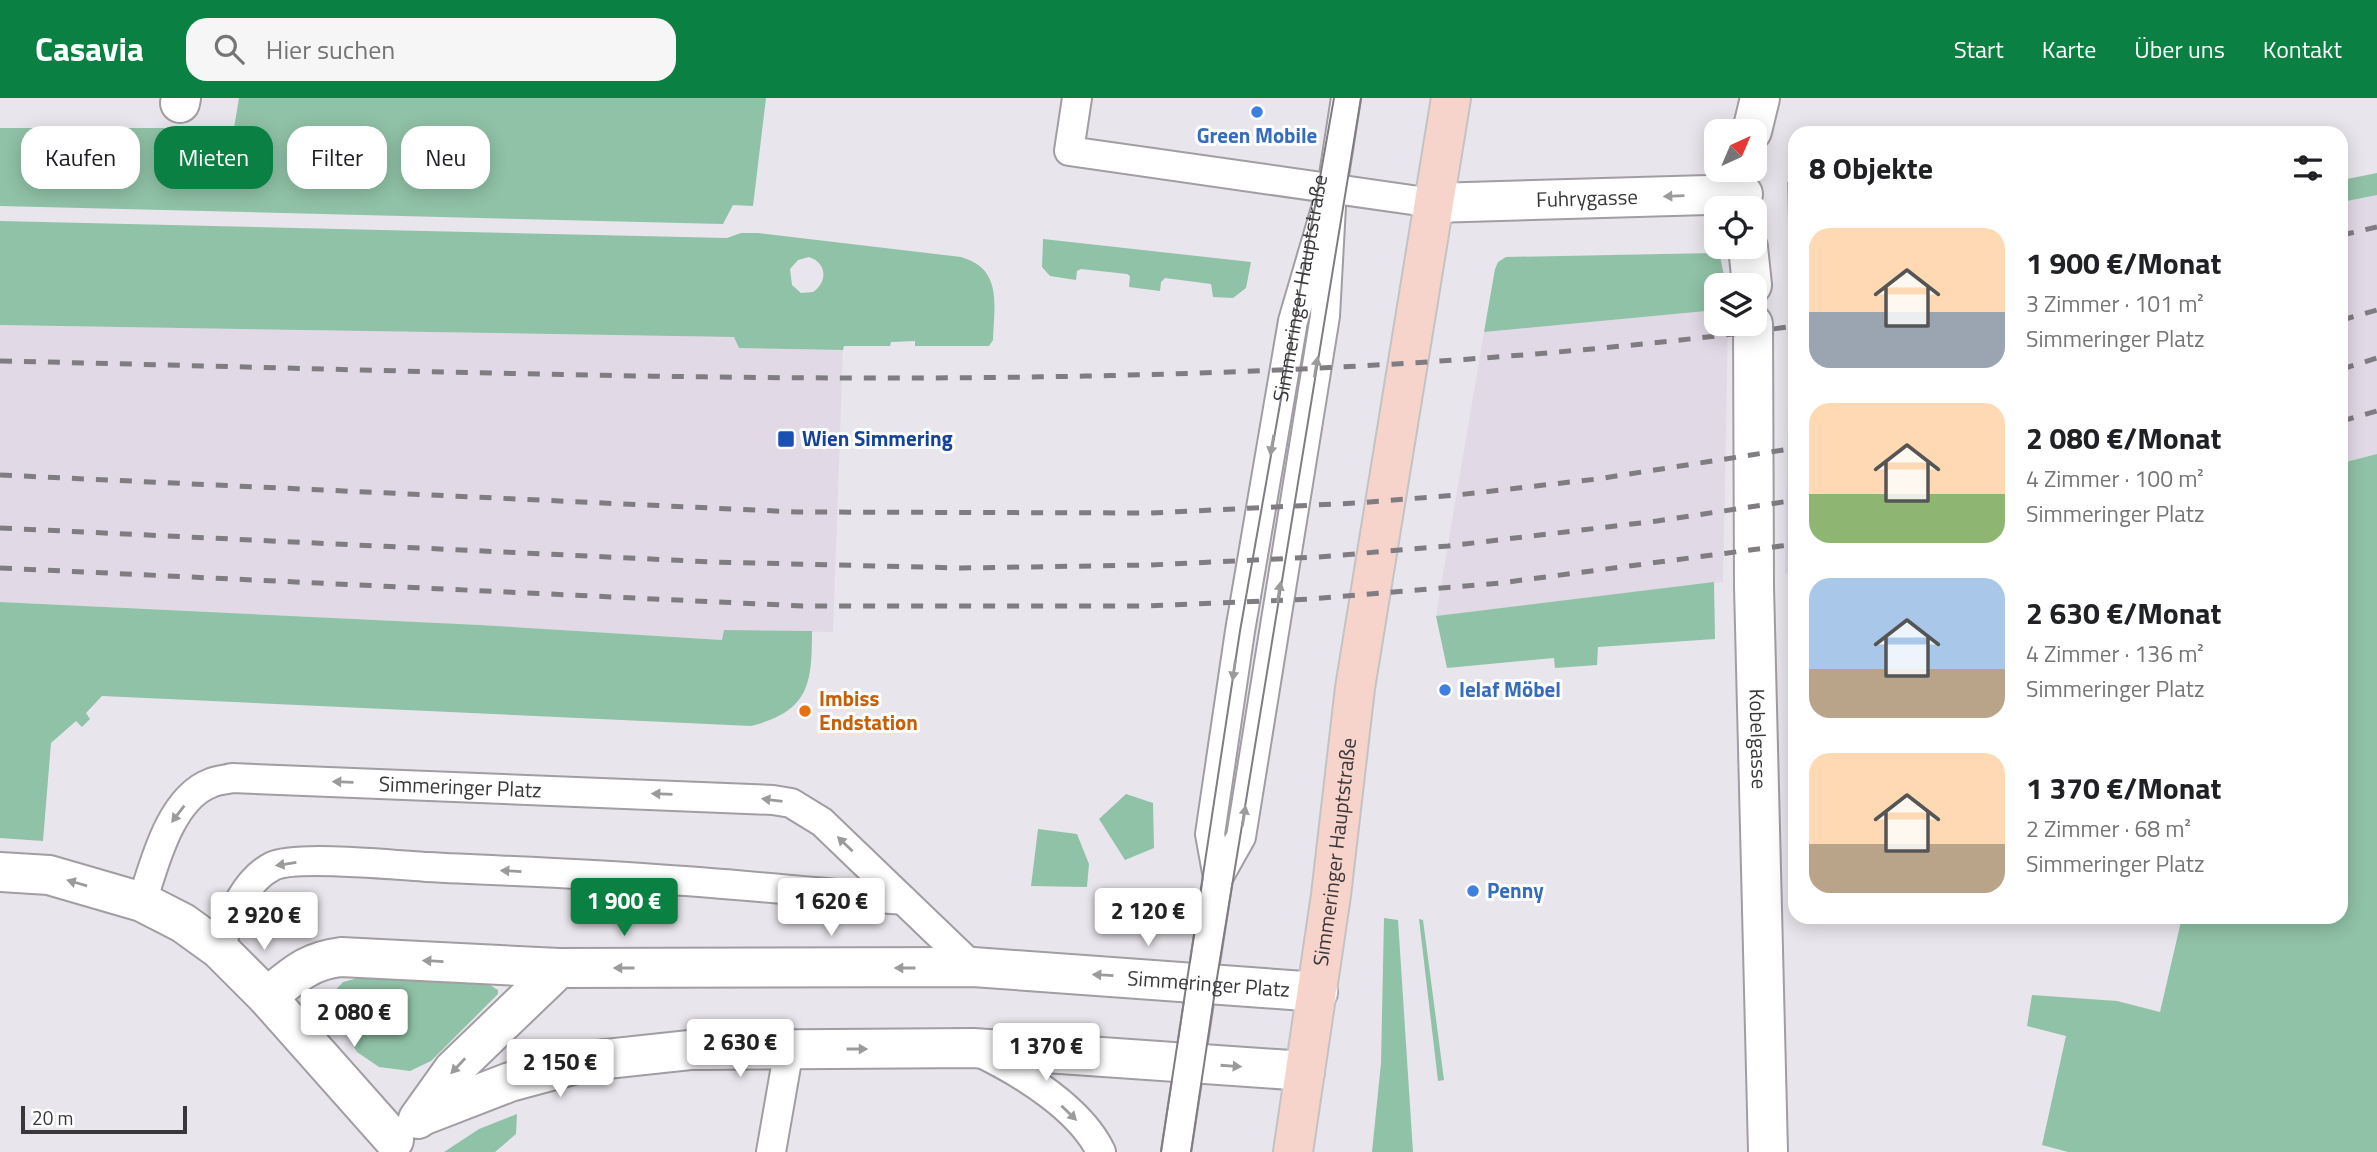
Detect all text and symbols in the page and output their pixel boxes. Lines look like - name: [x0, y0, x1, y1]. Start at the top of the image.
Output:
- search box: [186, 18, 676, 81]
- text: Casavia: [35, 24, 144, 74]
- icon: search: [210, 30, 248, 68]
- text: Hier suchen: [266, 30, 395, 69]
- text: Start: [1954, 31, 2004, 67]
- text: Karte: [2042, 31, 2096, 67]
- text: Über uns: [2134, 31, 2225, 67]
- text: Kontakt: [2263, 31, 2342, 67]
- marker: Green Mobile: [1249, 104, 1265, 120]
- place label: Green Mobile: [1197, 119, 1317, 151]
- north arrow: [1704, 119, 1768, 182]
- map controls: [1704, 119, 1767, 336]
- chip: Kaufen: [21, 126, 140, 189]
- chip: Mieten: [154, 126, 273, 189]
- chip: Filter: [287, 126, 387, 189]
- chip: Neu: [401, 126, 490, 189]
- text: 8 Objekte: [1809, 145, 1933, 191]
- icon: filters: [2289, 149, 2327, 187]
- street label: Simmeringer Hauptstraße: [1264, 172, 1335, 404]
- street label: Fuhrygasse: [1536, 180, 1638, 215]
- one-way arrow: [1663, 190, 1685, 202]
- button: locate: [1704, 196, 1767, 259]
- text: 1 900 €/Monat: [2026, 240, 2222, 286]
- icon: home: [1865, 256, 1949, 340]
- button: layers: [1704, 273, 1767, 336]
- text: 3 Zimmer · 101 m²: [2026, 286, 2204, 321]
- text: Simmeringer Platz: [2026, 321, 2204, 356]
- one-way arrow: [1311, 356, 1322, 378]
- text: 2 080 €/Monat: [2026, 415, 2222, 461]
- place label: Wien Simmering: [802, 422, 953, 454]
- marker: Wien Simmering: [776, 429, 796, 449]
- icon: home: [1865, 431, 1949, 515]
- one-way arrow: [1266, 434, 1277, 456]
- text: 4 Zimmer · 100 m²: [2026, 461, 2204, 496]
- text: Simmeringer Platz: [2026, 496, 2204, 531]
- one-way arrow: [1274, 580, 1285, 602]
- text: 2 630 €/Monat: [2026, 590, 2222, 636]
- icon: home: [1865, 606, 1949, 690]
- text: 4 Zimmer · 136 m²: [2026, 636, 2204, 671]
- one-way arrow: [1228, 659, 1239, 681]
- text: Simmeringer Platz: [2026, 671, 2204, 706]
- place label: Ielaf Möbel: [1459, 673, 1561, 705]
- place label: Imbiss Endstation: [819, 682, 918, 738]
- marker: Ielaf Möbel: [1437, 682, 1453, 698]
- street label: Kobelgasse: [1742, 688, 1776, 790]
- marker: Imbiss Endstation: [797, 703, 813, 719]
- street label: Simmeringer Hauptstraße: [1304, 736, 1364, 968]
- text: 1 370 €/Monat: [2026, 765, 2222, 811]
- street label: Simmeringer Platz: [378, 767, 542, 806]
- one-way arrow: [332, 777, 354, 788]
- icon: home: [1865, 781, 1949, 865]
- one-way arrow: [651, 788, 673, 800]
- one-way arrow: [760, 795, 782, 806]
- one-way arrow: [171, 805, 185, 823]
- one-way arrow: [1239, 805, 1250, 827]
- text: 2 Zimmer · 68 m²: [2026, 811, 2191, 846]
- one-way arrow: [837, 836, 854, 852]
- text: Simmeringer Platz: [2026, 846, 2204, 881]
- one-way arrow: [275, 859, 297, 870]
- one-way arrow: [500, 866, 522, 877]
- place label: Penny: [1487, 874, 1544, 906]
- one-way arrow: [65, 877, 87, 888]
- pin: 1 900 €: [559, 878, 689, 938]
- pin: 1 620 €: [766, 878, 896, 938]
- text: 1 900 €: [587, 883, 661, 918]
- text: 1 620 €: [794, 883, 868, 918]
- marker: Penny: [1465, 883, 1481, 899]
- pin: 2 120 €: [1083, 888, 1213, 948]
- pin: 2 920 €: [199, 892, 329, 952]
- text: 2 120 €: [1111, 893, 1185, 928]
- text: 2 920 €: [227, 897, 301, 932]
- one-way arrow: [422, 956, 444, 967]
- street label: Simmeringer Platz: [1126, 961, 1291, 1005]
- one-way arrow: [612, 962, 634, 974]
- one-way arrow: [894, 962, 916, 974]
- one-way arrow: [1092, 970, 1114, 981]
- pin: 2 080 €: [289, 990, 419, 1049]
- text: 2 080 €: [317, 994, 391, 1029]
- pin: 2 630 €: [675, 1020, 805, 1079]
- text: 2 630 €: [703, 1024, 777, 1059]
- pin: 1 370 €: [981, 1024, 1111, 1083]
- text: 1 370 €: [1009, 1028, 1083, 1063]
- pin: 2 150 €: [495, 1040, 625, 1099]
- one-way arrow: [847, 1043, 869, 1055]
- text: 2 150 €: [523, 1044, 597, 1079]
- one-way arrow: [450, 1057, 466, 1074]
- one-way arrow: [1220, 1060, 1242, 1071]
- scale bar: [21, 1103, 187, 1135]
- text: 20 m: [32, 1103, 73, 1132]
- one-way arrow: [1061, 1105, 1078, 1122]

